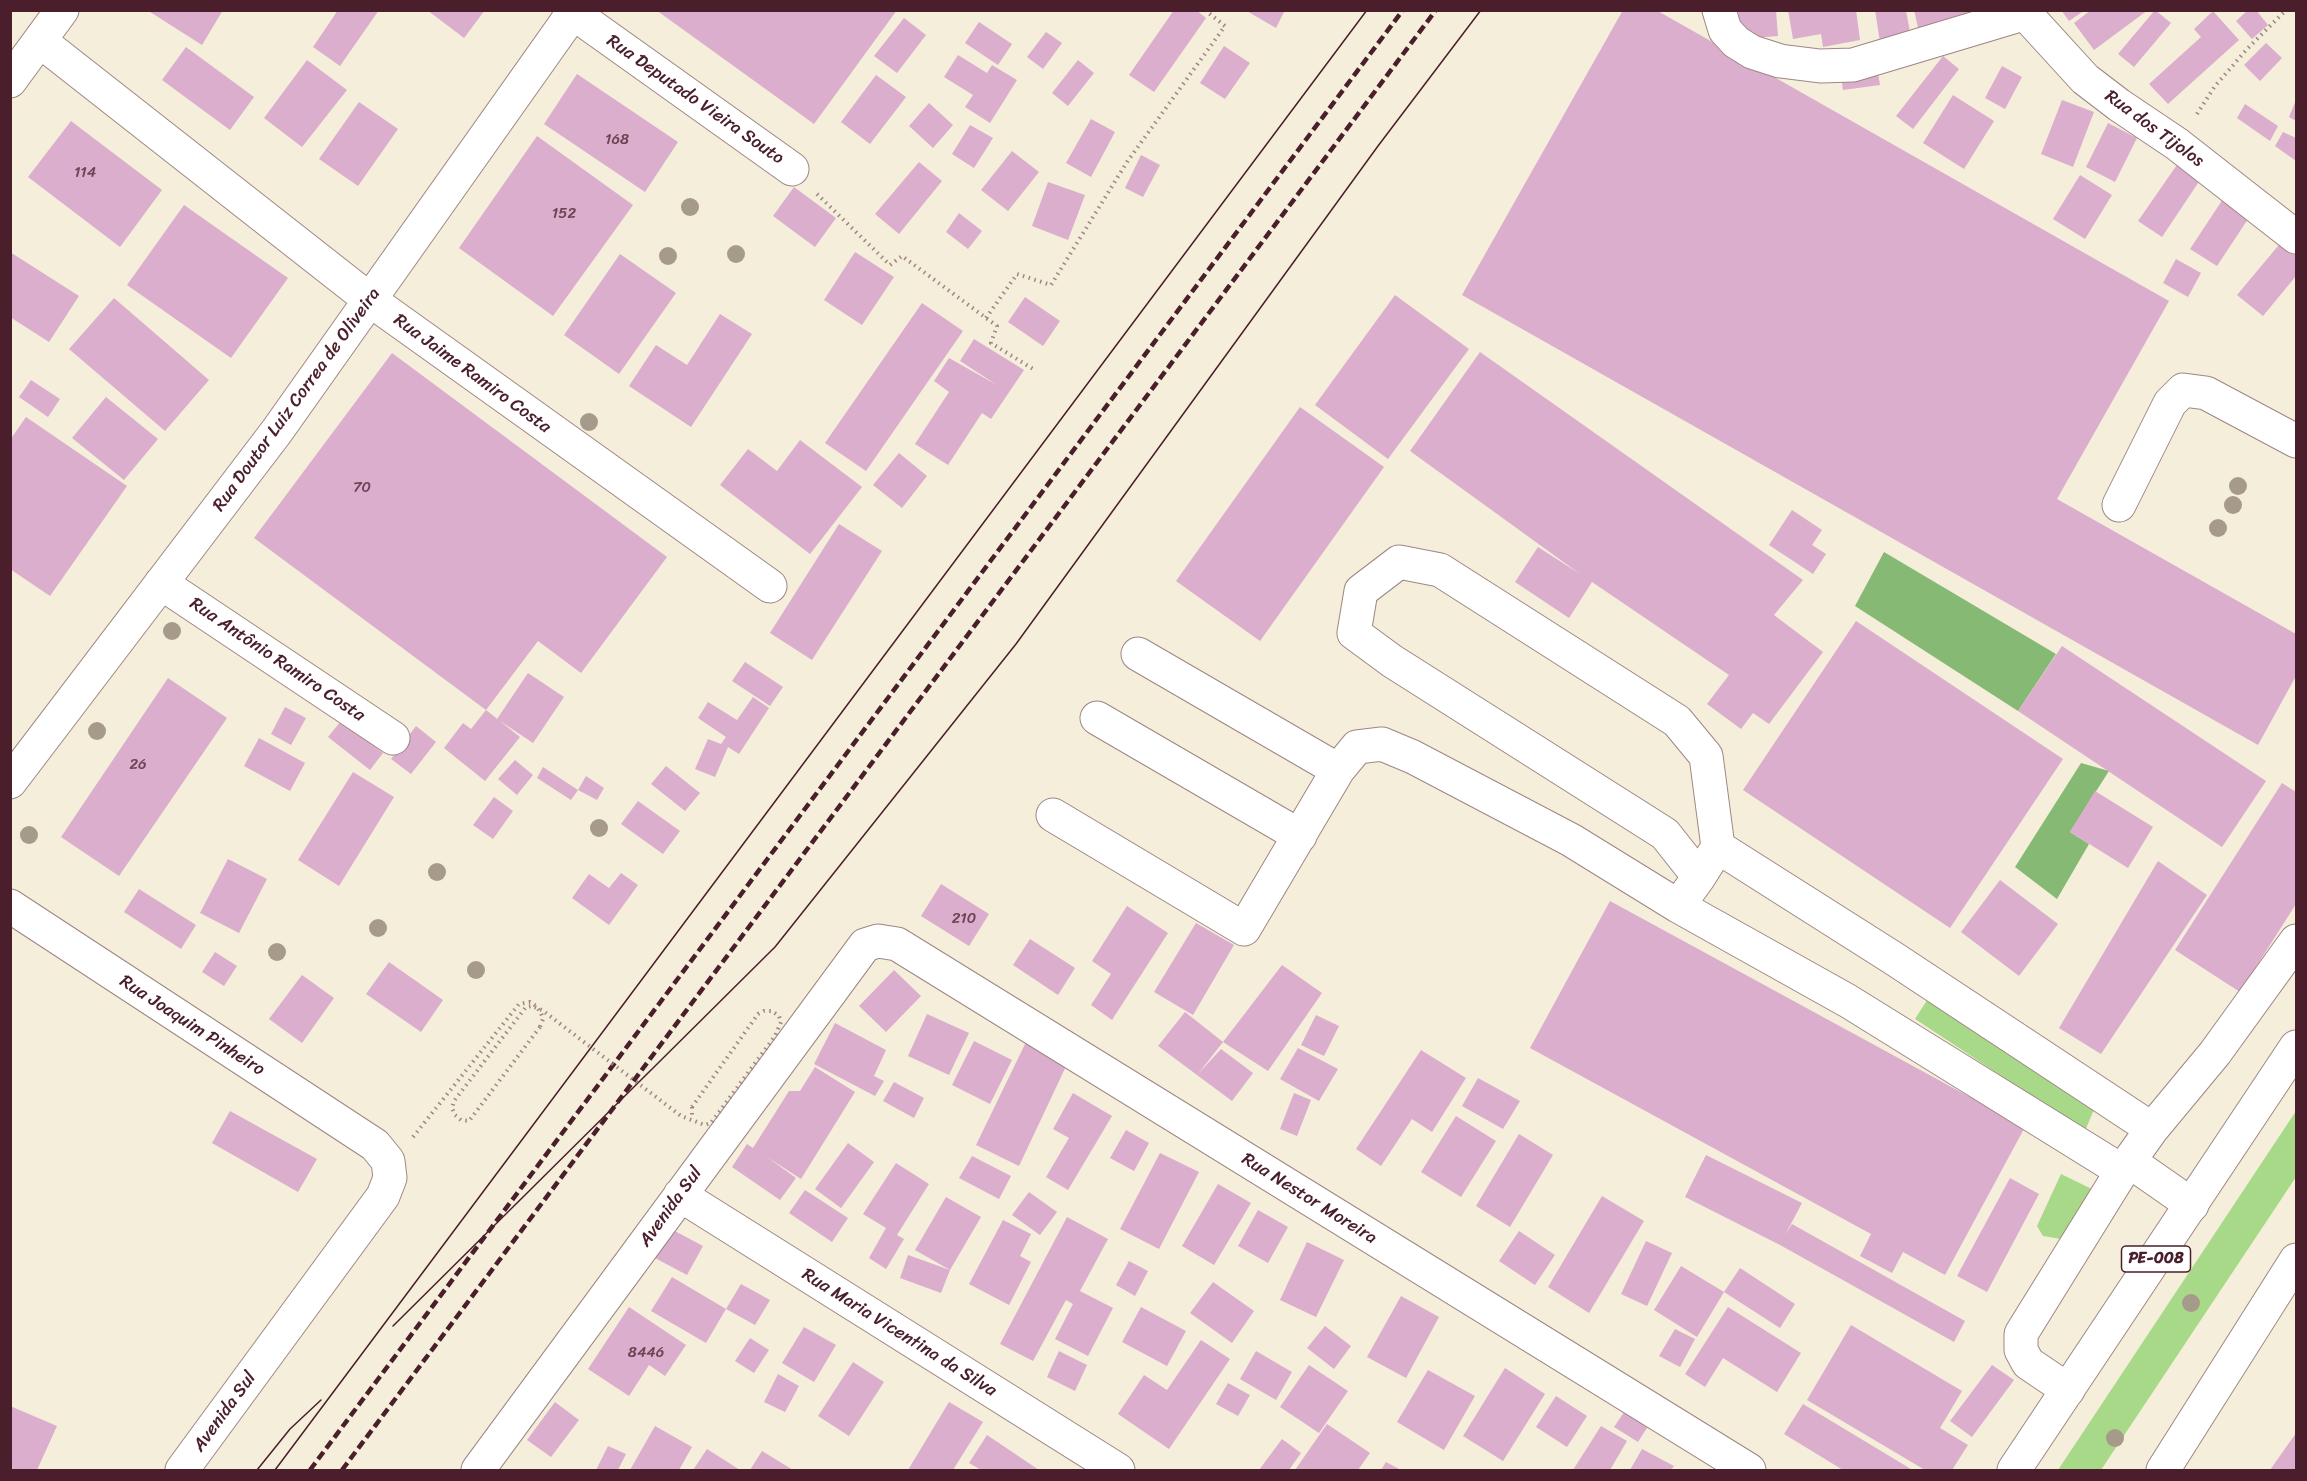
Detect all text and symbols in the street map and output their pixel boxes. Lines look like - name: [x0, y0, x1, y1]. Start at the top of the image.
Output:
- street label: Rua Deputado Vieira Souto: [602, 30, 788, 170]
- street label: Rua dos Tijolos: [2100, 86, 2208, 172]
- house number: 168: [605, 131, 629, 149]
- house number: 114: [74, 164, 96, 182]
- house number: 152: [552, 205, 576, 223]
- street label: Rua Doutor Luiz Correa de Oliveira: [209, 284, 385, 516]
- street label: Rua Jaime Ramiro Costa: [389, 310, 555, 438]
- house number: 70: [353, 479, 371, 497]
- street label: Rua Antônio Ramiro Costa: [185, 593, 369, 727]
- house number: 26: [129, 756, 147, 774]
- house number: 210: [952, 910, 976, 928]
- street label: Rua Joaquim Pinheiro: [115, 971, 269, 1081]
- street label: Rua Nestor Moreira: [1237, 1149, 1381, 1249]
- street label: Avenida Sul: [635, 1163, 707, 1251]
- road number: PE-008: [2122, 1246, 2190, 1272]
- street label: Rua Maria Vicentina da Silva: [798, 1264, 1000, 1402]
- house number: 8446: [628, 1344, 664, 1362]
- street label: Avenida Sul: [189, 1368, 261, 1456]

